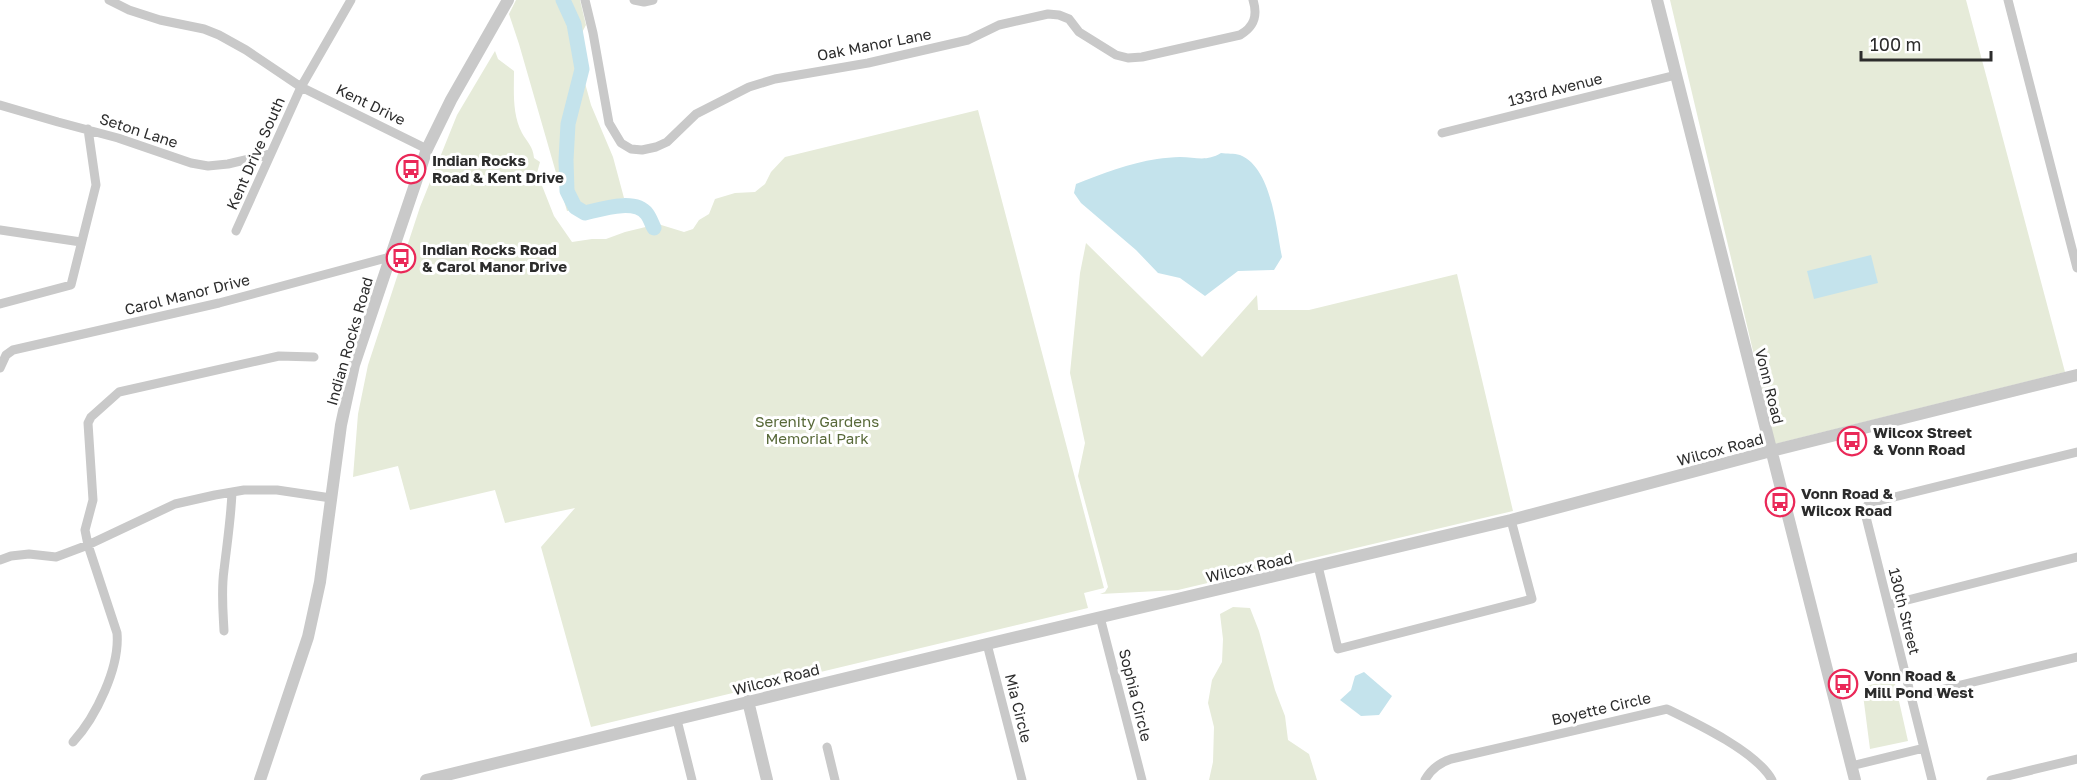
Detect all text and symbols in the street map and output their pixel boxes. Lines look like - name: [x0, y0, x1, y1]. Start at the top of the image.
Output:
- street label: Oak Manor Lane: [815, 24, 933, 64]
- scale bar: [1861, 24, 1992, 62]
- text: 100 m: [1870, 33, 1921, 55]
- street label: 133rd Avenue: [1506, 69, 1604, 109]
- street label: Kent Drive: [333, 80, 409, 129]
- street label: Kent Drive South: [222, 94, 288, 212]
- street label: Seton Lane: [98, 109, 181, 151]
- place label: Indian Rocks Road & Kent Drive: [432, 151, 564, 186]
- bus stop icon: Indian Rocks Road & Kent Drive: [395, 153, 427, 185]
- place label: Indian Rocks Road & Carol Manor Drive: [422, 240, 567, 275]
- bus stop icon: Indian Rocks Road & Carol Manor Drive: [385, 242, 417, 274]
- street label: Carol Manor Drive: [123, 270, 252, 318]
- street label: Indian Rocks Road: [322, 275, 376, 407]
- street label: Vonn Road: [1752, 346, 1788, 426]
- park label: Serenity Gardens Memorial Park: [755, 412, 879, 447]
- place label: Wilcox Street & Vonn Road: [1873, 423, 1972, 458]
- bus stop icon: Wilcox Street & Vonn Road: [1836, 425, 1868, 457]
- street label: Wilcox Road: [1675, 429, 1765, 469]
- place label: Vonn Road & Wilcox Road: [1801, 484, 1894, 519]
- bus stop icon: Vonn Road & Wilcox Road: [1764, 486, 1796, 518]
- street label: Wilcox Road: [1204, 548, 1294, 586]
- street label: 130th Street: [1886, 566, 1924, 656]
- street label: Sophia Circle: [1116, 647, 1156, 743]
- street label: Wilcox Road: [731, 660, 821, 698]
- place label: Vonn Road & Mill Pond West: [1864, 666, 1974, 701]
- bus stop icon: Vonn Road & Mill Pond West: [1827, 668, 1859, 700]
- street label: Mia Circle: [1002, 672, 1036, 745]
- street label: Boyette Circle: [1550, 688, 1653, 728]

